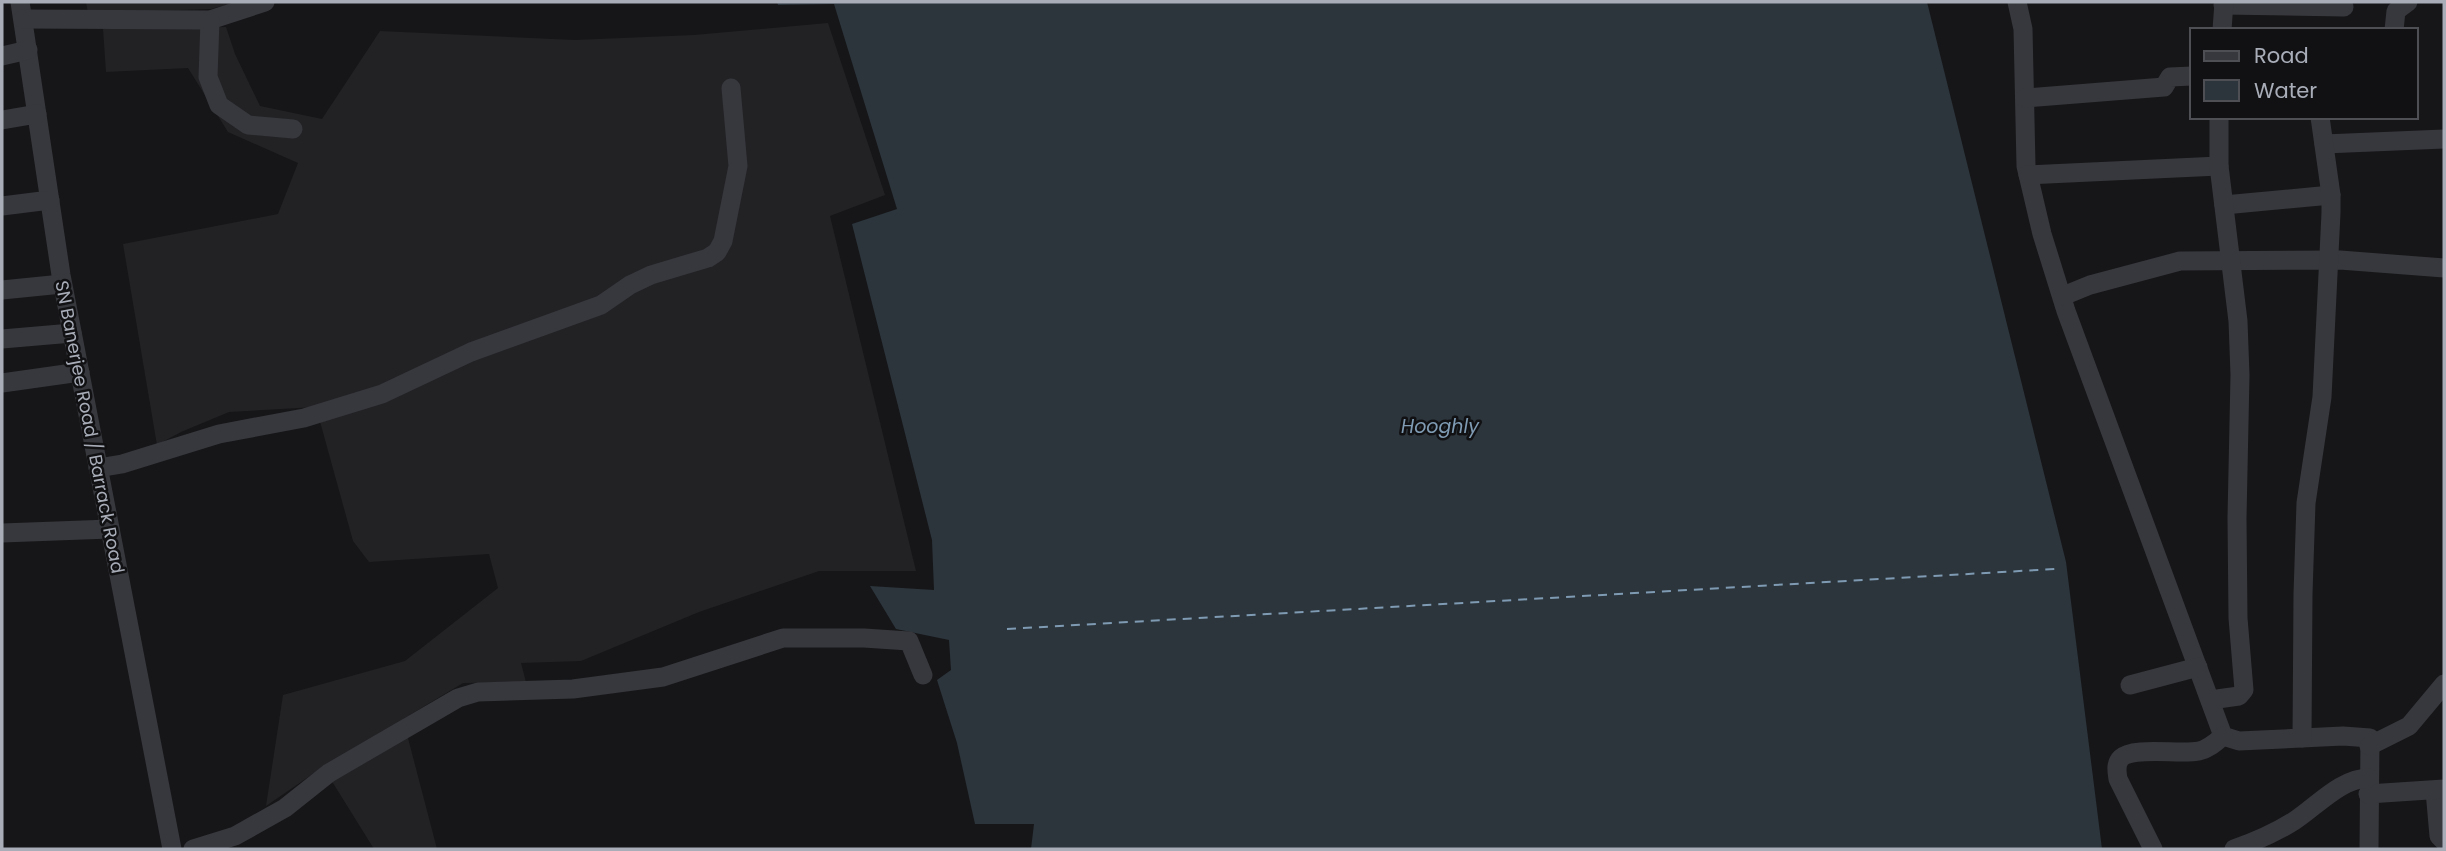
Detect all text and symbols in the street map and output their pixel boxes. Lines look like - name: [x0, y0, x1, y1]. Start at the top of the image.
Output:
- legend: [2190, 28, 2418, 119]
- text: Road: [2254, 41, 2309, 70]
- text: Water: [2254, 76, 2317, 105]
- street label: SN Banerjee Road / Barrack Road: [49, 278, 131, 576]
- water label: Hooghly: [1401, 413, 1480, 440]

